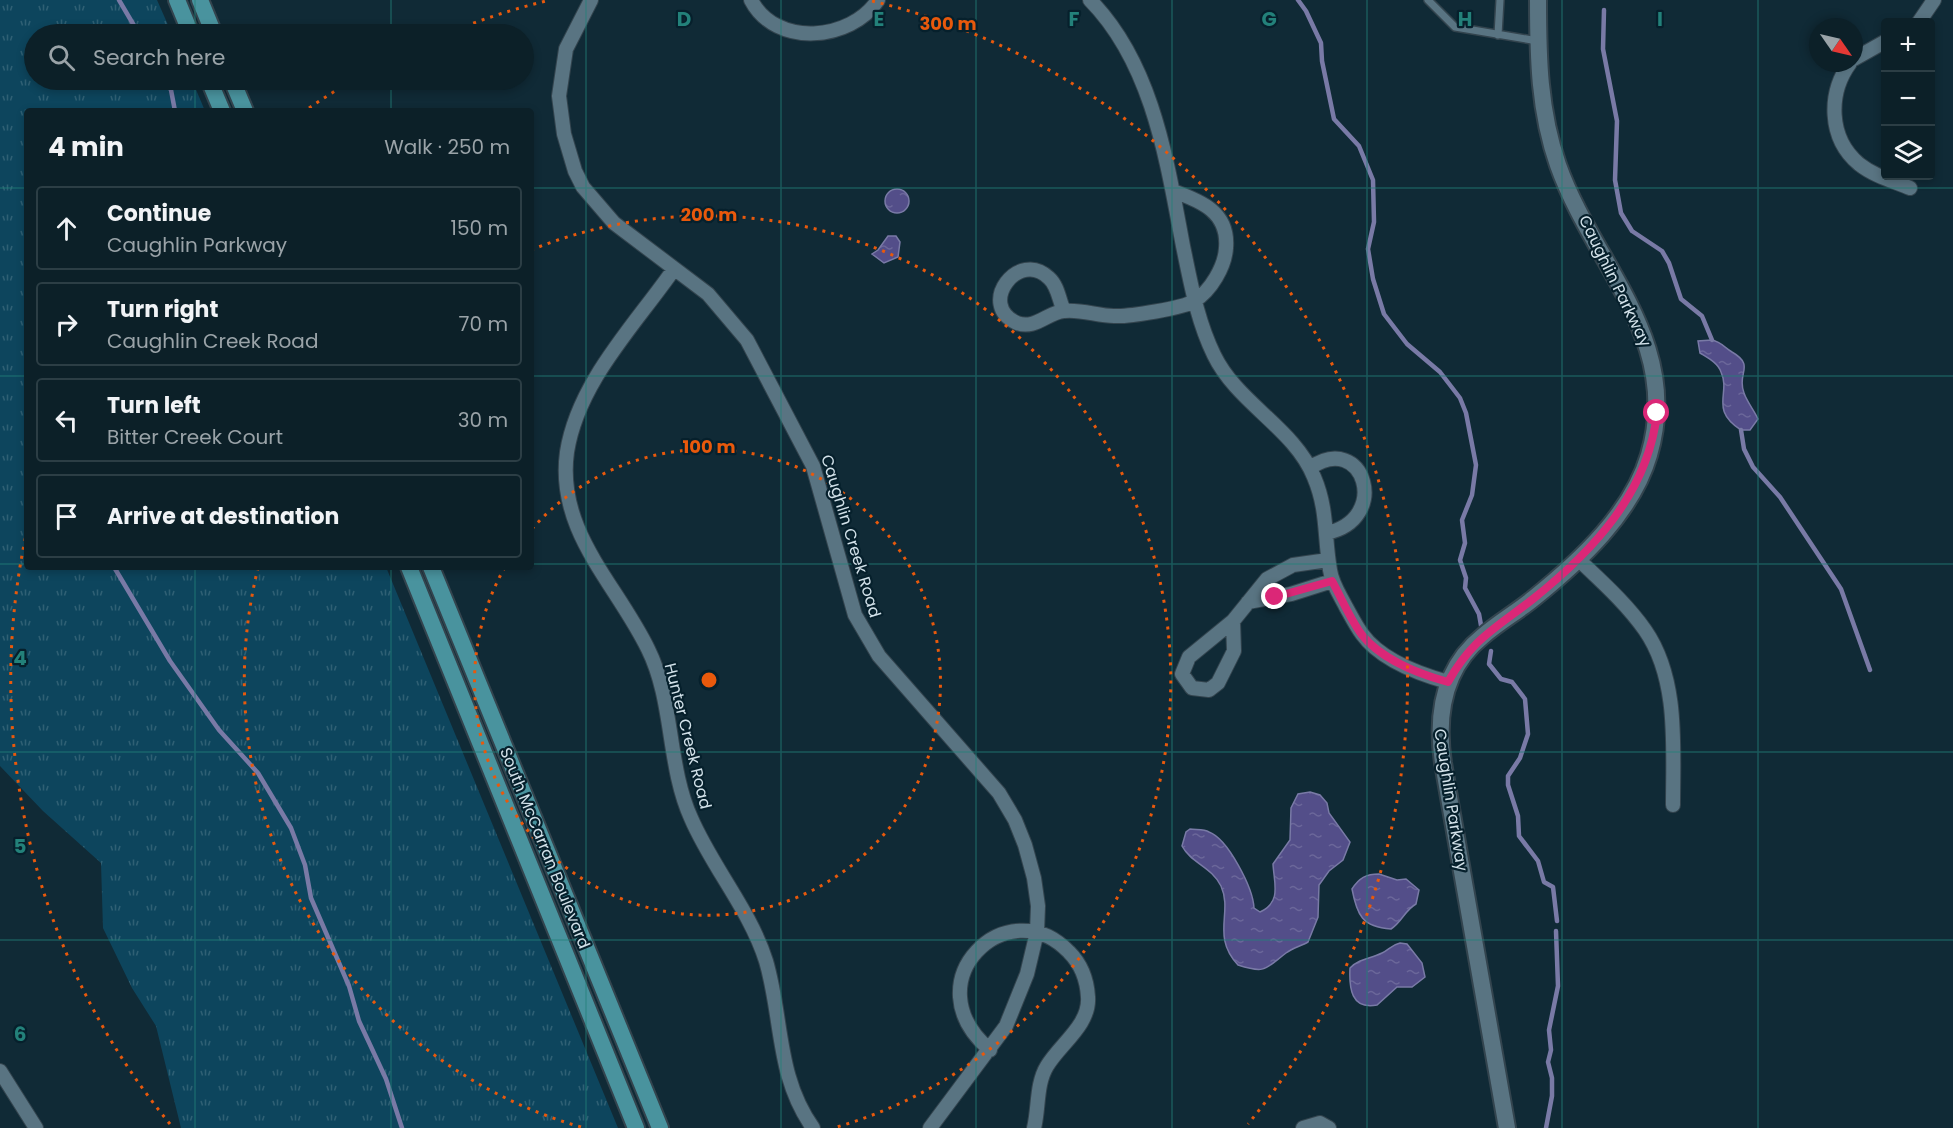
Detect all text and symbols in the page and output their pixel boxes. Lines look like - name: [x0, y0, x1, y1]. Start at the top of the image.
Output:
- text: D: [677, 5, 691, 33]
- text: E: [874, 5, 884, 33]
- text: F: [1069, 5, 1080, 33]
- text: G: [1261, 5, 1277, 33]
- text: H: [1458, 5, 1472, 33]
- text: I: [1657, 5, 1663, 33]
- text: 300 m: [919, 11, 977, 36]
- north arrow: [1809, 18, 1863, 72]
- map controls: [1881, 18, 1935, 180]
- button: +: [1881, 18, 1935, 72]
- search box: [24, 24, 534, 90]
- icon: search: [45, 41, 78, 74]
- text: Search here: [93, 42, 226, 73]
- button: −: [1881, 72, 1935, 126]
- button: layers: [1881, 126, 1935, 180]
- text: 4 min: [48, 129, 124, 165]
- text: Walk · 250 m: [384, 133, 510, 161]
- text: Continue: [107, 198, 211, 229]
- text: 200 m: [681, 202, 737, 227]
- street label: Caughlin Parkway: [1573, 211, 1657, 351]
- icon: ahead: [50, 212, 83, 245]
- text: 150 m: [451, 214, 508, 242]
- text: Caughlin Parkway: [107, 231, 287, 259]
- text: Turn right: [107, 294, 218, 325]
- icon: right: [50, 308, 83, 341]
- text: 70 m: [459, 310, 508, 338]
- text: Caughlin Creek Road: [107, 327, 318, 355]
- text: Turn left: [107, 390, 201, 421]
- route start: [1643, 399, 1669, 425]
- icon: left: [50, 404, 83, 437]
- text: 30 m: [458, 406, 508, 434]
- text: Bitter Creek Court: [107, 423, 283, 451]
- text: 100 m: [682, 434, 736, 459]
- street label: Caughlin Creek Road: [815, 452, 887, 620]
- icon: arrive: [50, 500, 83, 533]
- text: Arrive at destination: [107, 501, 339, 532]
- route end: [1261, 583, 1287, 609]
- text: 4: [13, 644, 27, 672]
- street label: Hunter Creek Road: [659, 661, 717, 811]
- centre of rings: [699, 670, 719, 690]
- street label: Caughlin Parkway: [1428, 727, 1474, 873]
- street label: South McCarran Boulevard: [494, 744, 596, 952]
- text: 5: [14, 832, 27, 860]
- text: 6: [14, 1020, 26, 1048]

